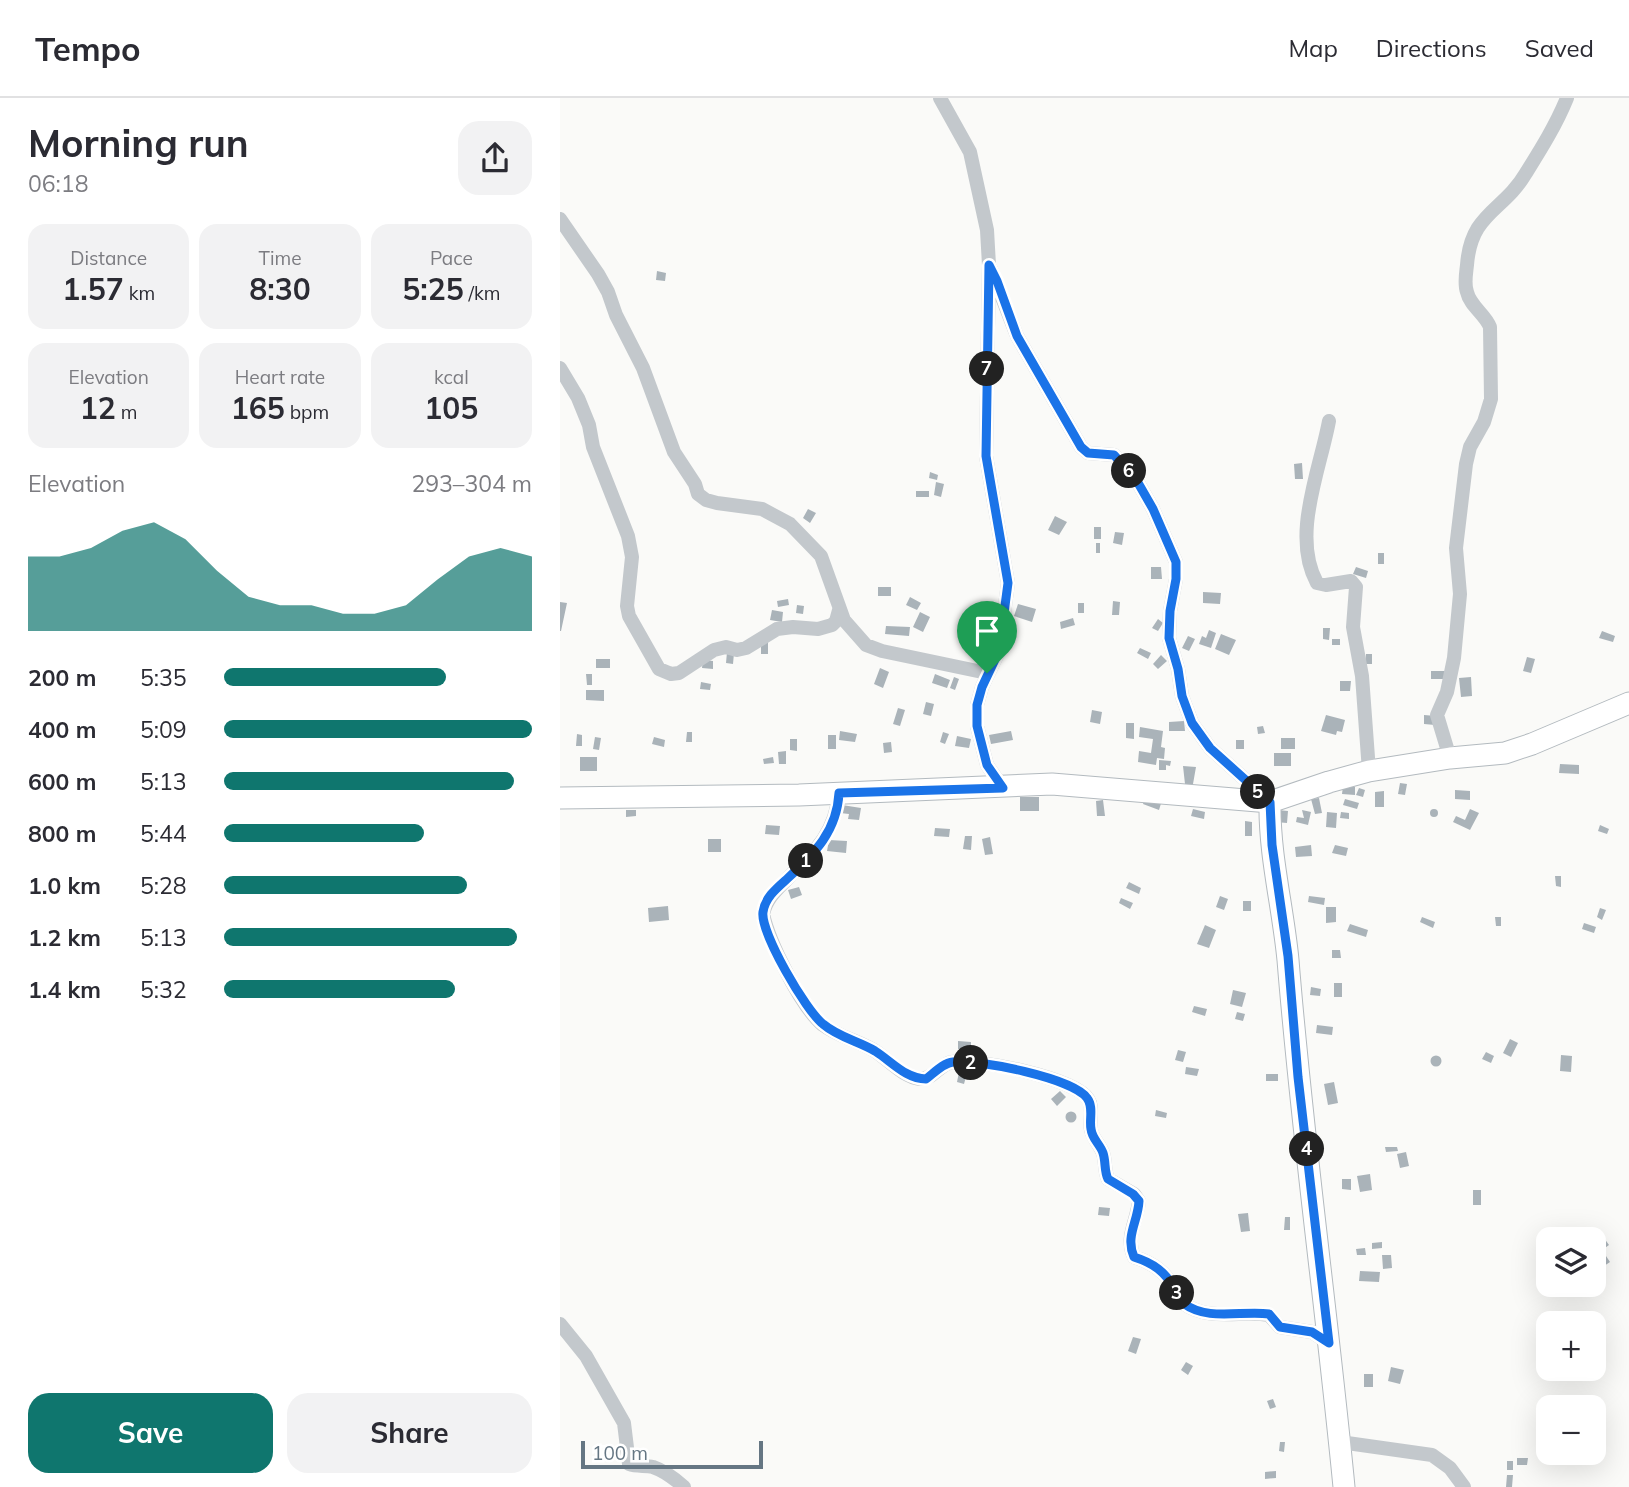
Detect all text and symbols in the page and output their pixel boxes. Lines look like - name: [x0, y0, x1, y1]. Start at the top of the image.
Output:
- text: Tempo: [35, 28, 141, 69]
- text: Map: [1288, 33, 1338, 63]
- text: Directions: [1376, 33, 1487, 63]
- text: Saved: [1525, 33, 1594, 63]
- text: Morning run: [28, 119, 249, 167]
- button: share: [458, 121, 532, 195]
- text: 06:18: [28, 169, 88, 198]
- text: Distance: [70, 246, 147, 270]
- text: Time: [258, 246, 302, 270]
- text: Pace: [430, 246, 473, 270]
- text: 1.57: [62, 270, 124, 308]
- text: 8:30: [249, 270, 311, 308]
- text: 5:25: [402, 270, 464, 308]
- text: km: [124, 281, 155, 305]
- text: /km: [464, 281, 500, 305]
- pin: 7: [970, 352, 1004, 386]
- text: 7: [981, 356, 992, 380]
- text: Elevation: [68, 365, 149, 389]
- text: Heart rate: [235, 365, 325, 389]
- text: kcal: [434, 365, 469, 389]
- text: 12: [80, 389, 116, 427]
- text: 165: [231, 389, 285, 427]
- text: 105: [424, 389, 478, 427]
- text: m: [116, 400, 137, 424]
- text: bpm: [285, 400, 329, 424]
- pin: 6: [1112, 454, 1146, 488]
- text: 6: [1123, 458, 1134, 482]
- text: Elevation: [28, 469, 125, 498]
- text: 293–304 m: [411, 469, 532, 498]
- pin: [957, 601, 1017, 673]
- icon: arrive: [968, 612, 1006, 650]
- text: 200 m: [28, 663, 96, 692]
- text: 5:35: [140, 663, 187, 692]
- text: 400 m: [28, 715, 96, 744]
- text: 5:09: [140, 715, 187, 744]
- text: 600 m: [28, 767, 96, 796]
- text: 5:13: [140, 767, 187, 796]
- pin: 5: [1240, 774, 1276, 810]
- text: 5: [1252, 779, 1263, 803]
- text: 800 m: [28, 819, 96, 848]
- text: 5:44: [140, 819, 187, 848]
- pin: 1: [789, 844, 824, 878]
- text: 1: [800, 848, 811, 872]
- text: 1.0 km: [28, 871, 101, 900]
- text: 5:28: [140, 871, 187, 900]
- text: 1.2 km: [28, 923, 101, 952]
- text: 5:13: [140, 923, 187, 952]
- text: 1.4 km: [28, 975, 101, 1004]
- text: 5:32: [140, 975, 187, 1004]
- pin: 2: [954, 1046, 988, 1080]
- text: 2: [965, 1050, 976, 1074]
- pin: 4: [1290, 1132, 1324, 1166]
- text: 4: [1301, 1136, 1312, 1160]
- map controls: [1536, 1227, 1606, 1465]
- button: layers: [1536, 1227, 1606, 1297]
- pin: 3: [1160, 1276, 1194, 1310]
- text: 3: [1171, 1280, 1182, 1304]
- button: +: [1536, 1311, 1606, 1381]
- button: Save: [28, 1393, 273, 1473]
- button: Share: [287, 1393, 532, 1473]
- button: −: [1536, 1395, 1606, 1465]
- scale bar: [581, 1438, 763, 1470]
- text: 100 m: [592, 1441, 648, 1465]

